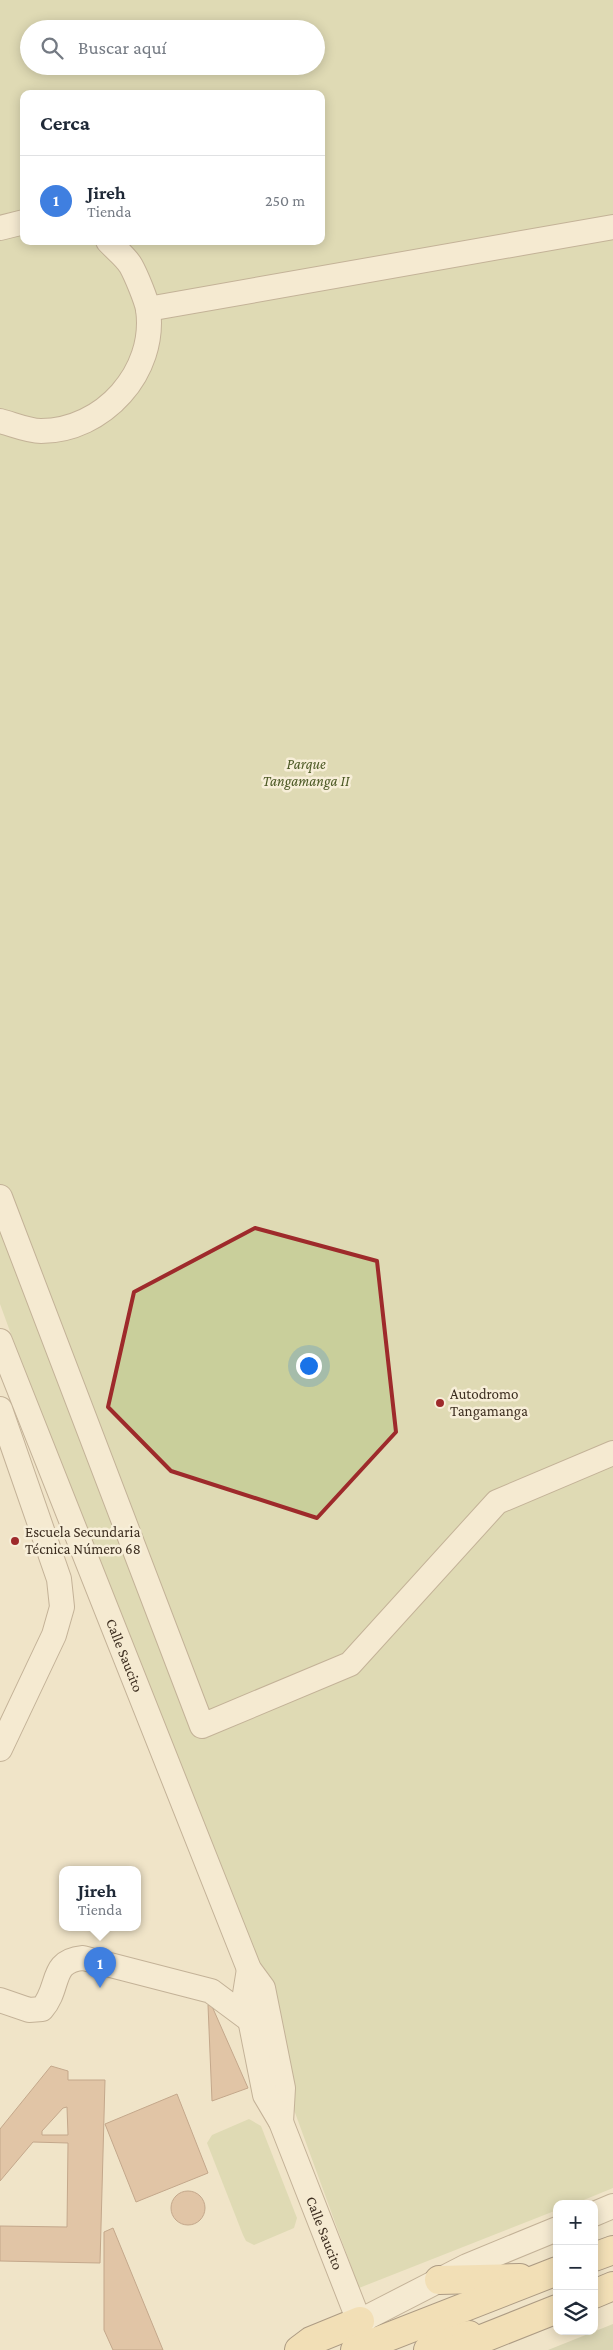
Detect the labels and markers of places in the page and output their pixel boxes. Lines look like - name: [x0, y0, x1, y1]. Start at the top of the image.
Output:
- place label: Autodromo Tangamanga: [450, 1386, 528, 1420]
- marker: Autodromo Tangamanga: [434, 1397, 446, 1409]
- place label: Escuela Secundaria Técnica Número 68: [25, 1524, 141, 1557]
- marker: Escuela Secundaria Técnica Número 68: [9, 1535, 21, 1547]
- pin: 1: [84, 1947, 116, 1988]

